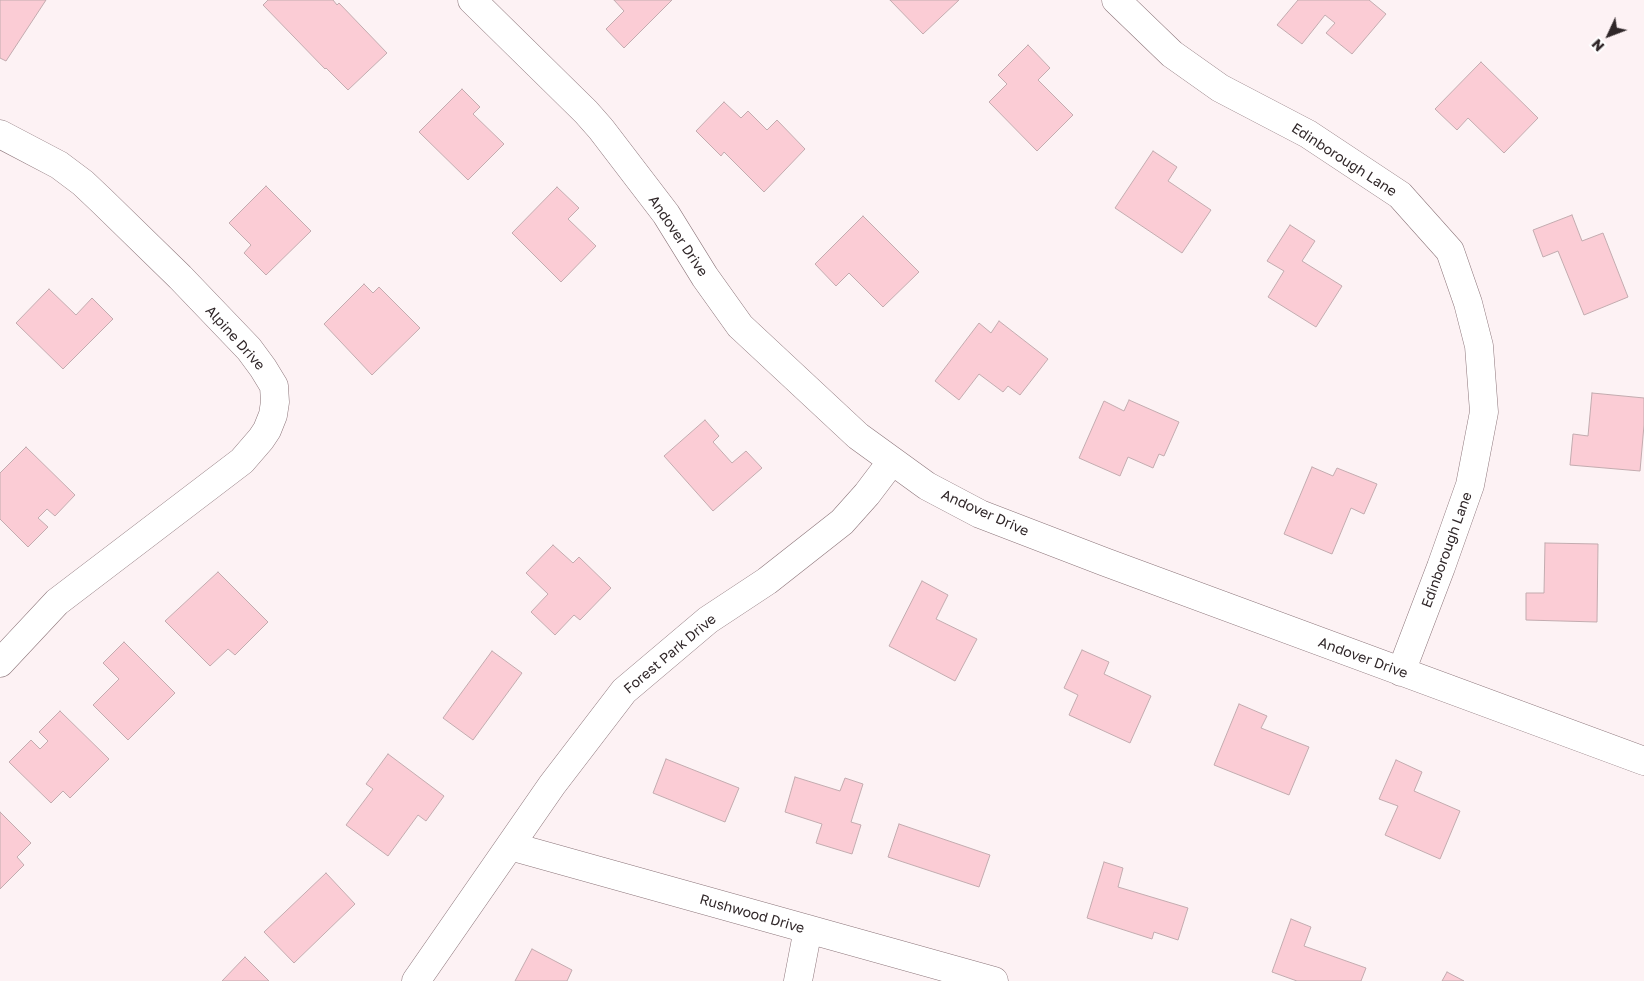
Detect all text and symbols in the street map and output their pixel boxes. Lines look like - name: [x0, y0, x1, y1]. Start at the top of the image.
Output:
- north arrow: [1584, 10, 1634, 60]
- text: N: [1588, 36, 1608, 55]
- street label: Edinborough Lane: [1288, 120, 1400, 200]
- street label: Andover Drive: [645, 192, 711, 280]
- street label: Alpine Drive: [202, 302, 268, 374]
- street label: Andover Drive: [939, 486, 1031, 540]
- street label: Edinborough Lane: [1418, 490, 1476, 610]
- street label: Forest Park Drive: [621, 611, 719, 697]
- street label: Andover Drive: [1316, 634, 1410, 682]
- street label: Rushwood Drive: [698, 891, 806, 937]

